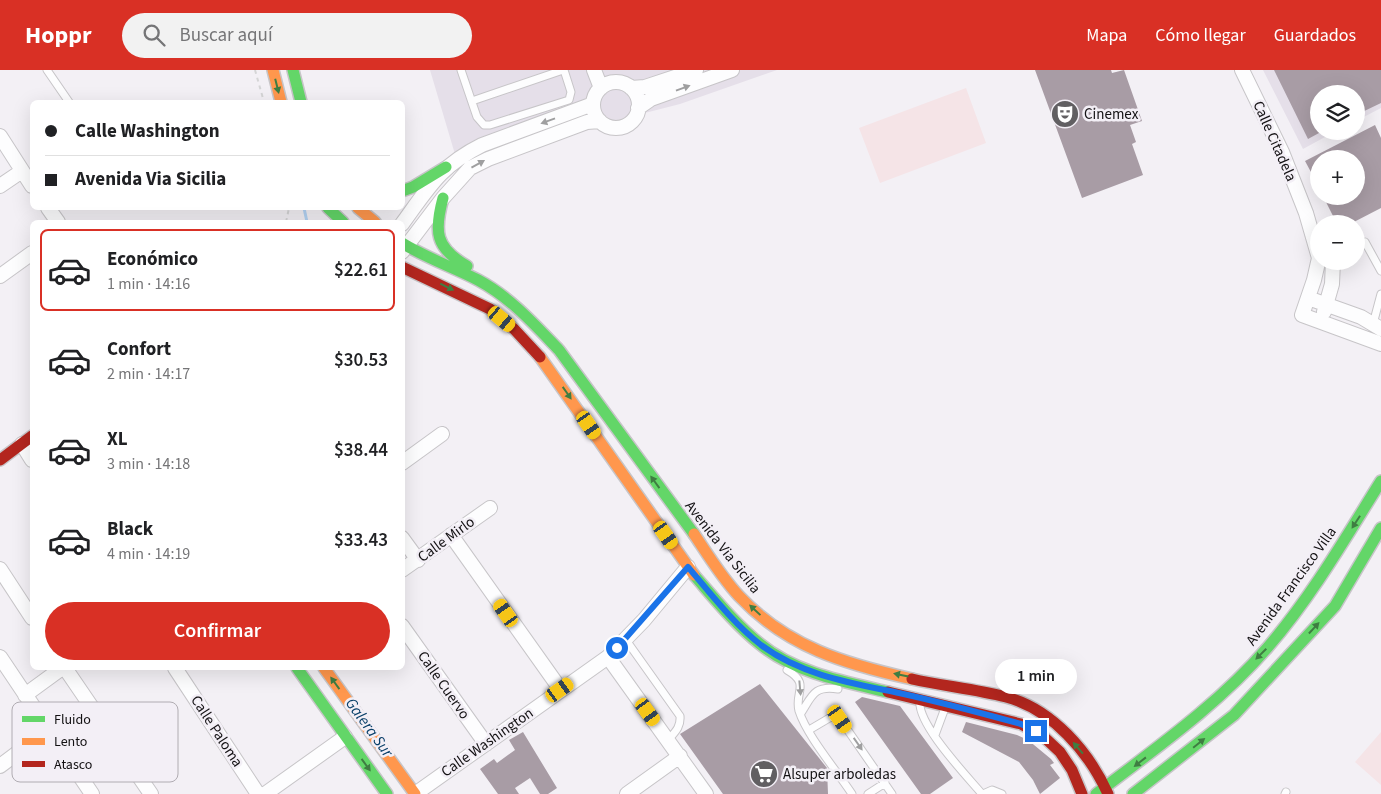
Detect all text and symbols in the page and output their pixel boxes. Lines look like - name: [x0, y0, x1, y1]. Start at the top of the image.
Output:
- search box: [122, 13, 472, 58]
- text: Hoppr: [25, 18, 92, 53]
- icon: search: [140, 21, 168, 49]
- text: Buscar aquí: [180, 22, 273, 49]
- text: Mapa: [1086, 23, 1127, 48]
- text: Cómo llegar: [1155, 23, 1246, 48]
- text: Guardados: [1274, 23, 1356, 48]
- one-way arrow: [273, 79, 281, 94]
- one-way arrow: [675, 84, 690, 91]
- map controls: [1310, 85, 1365, 270]
- button: layers: [1310, 85, 1365, 140]
- street label: Calle Citadela: [1247, 98, 1302, 185]
- theatre icon: Cinemex: [1050, 99, 1080, 129]
- place label: Cinemex: [1084, 104, 1139, 125]
- text: Calle Washington: [75, 118, 220, 145]
- one-way arrow: [540, 118, 555, 125]
- button: +: [1310, 150, 1365, 205]
- one-way arrow: [471, 160, 484, 169]
- text: Avenida Via Sicilia: [75, 166, 226, 193]
- button: −: [1310, 215, 1365, 270]
- text: Económico: [107, 246, 198, 273]
- icon: car: [47, 248, 92, 293]
- text: $22.61: [334, 257, 388, 284]
- text: 1 min · 14:16: [107, 273, 190, 295]
- one-way arrow: [440, 284, 454, 292]
- car: [485, 304, 518, 334]
- text: Confort: [107, 336, 171, 363]
- icon: car: [47, 338, 92, 383]
- text: $30.53: [334, 347, 388, 374]
- text: 2 min · 14:17: [107, 363, 190, 385]
- one-way arrow: [561, 386, 572, 399]
- car: [574, 408, 603, 442]
- text: XL: [107, 426, 128, 453]
- icon: car: [47, 428, 92, 473]
- text: $38.44: [334, 437, 388, 464]
- text: 3 min · 14:18: [107, 453, 190, 475]
- one-way arrow: [650, 476, 660, 489]
- street label: Avenida Via Sicilia: [680, 497, 766, 598]
- street label: Calle Mirlo: [413, 512, 479, 567]
- text: Black: [107, 516, 153, 543]
- one-way arrow: [1351, 516, 1361, 529]
- icon: car: [47, 518, 92, 563]
- car: [651, 518, 680, 552]
- street label: Avenida Francisco Villa: [1241, 523, 1342, 650]
- text: $33.43: [334, 527, 388, 554]
- text: 4 min · 14:19: [107, 543, 190, 565]
- car: [491, 596, 520, 630]
- button: Confirmar: [45, 602, 390, 660]
- one-way arrow: [749, 604, 761, 616]
- one-way arrow: [1308, 623, 1320, 635]
- route start: [606, 637, 628, 659]
- street label: Calle Cuervo: [412, 647, 475, 724]
- one-way arrow: [1256, 648, 1268, 660]
- callout: 1 min: [995, 658, 1077, 694]
- text: 1 min: [1017, 665, 1055, 687]
- one-way arrow: [893, 671, 908, 679]
- car: [543, 675, 576, 705]
- one-way arrow: [330, 677, 340, 690]
- one-way arrow: [796, 680, 804, 696]
- street label: Calle Paloma: [186, 691, 248, 771]
- water label: Galera Sur: [340, 693, 399, 763]
- car: [633, 695, 662, 729]
- legend: [12, 702, 178, 782]
- car: [825, 702, 854, 736]
- street label: Calle Washington: [437, 703, 538, 782]
- text: Fluido: [54, 710, 91, 730]
- route end: [1025, 720, 1047, 742]
- text: Lento: [54, 732, 87, 752]
- one-way arrow: [852, 738, 862, 751]
- one-way arrow: [1192, 738, 1206, 748]
- one-way arrow: [1073, 741, 1084, 754]
- text: Atasco: [54, 755, 92, 775]
- one-way arrow: [1134, 756, 1147, 767]
- one-way arrow: [361, 758, 371, 772]
- supermarket icon: Alsuper arboledas: [749, 759, 779, 789]
- place label: Alsuper arboledas: [783, 764, 896, 785]

